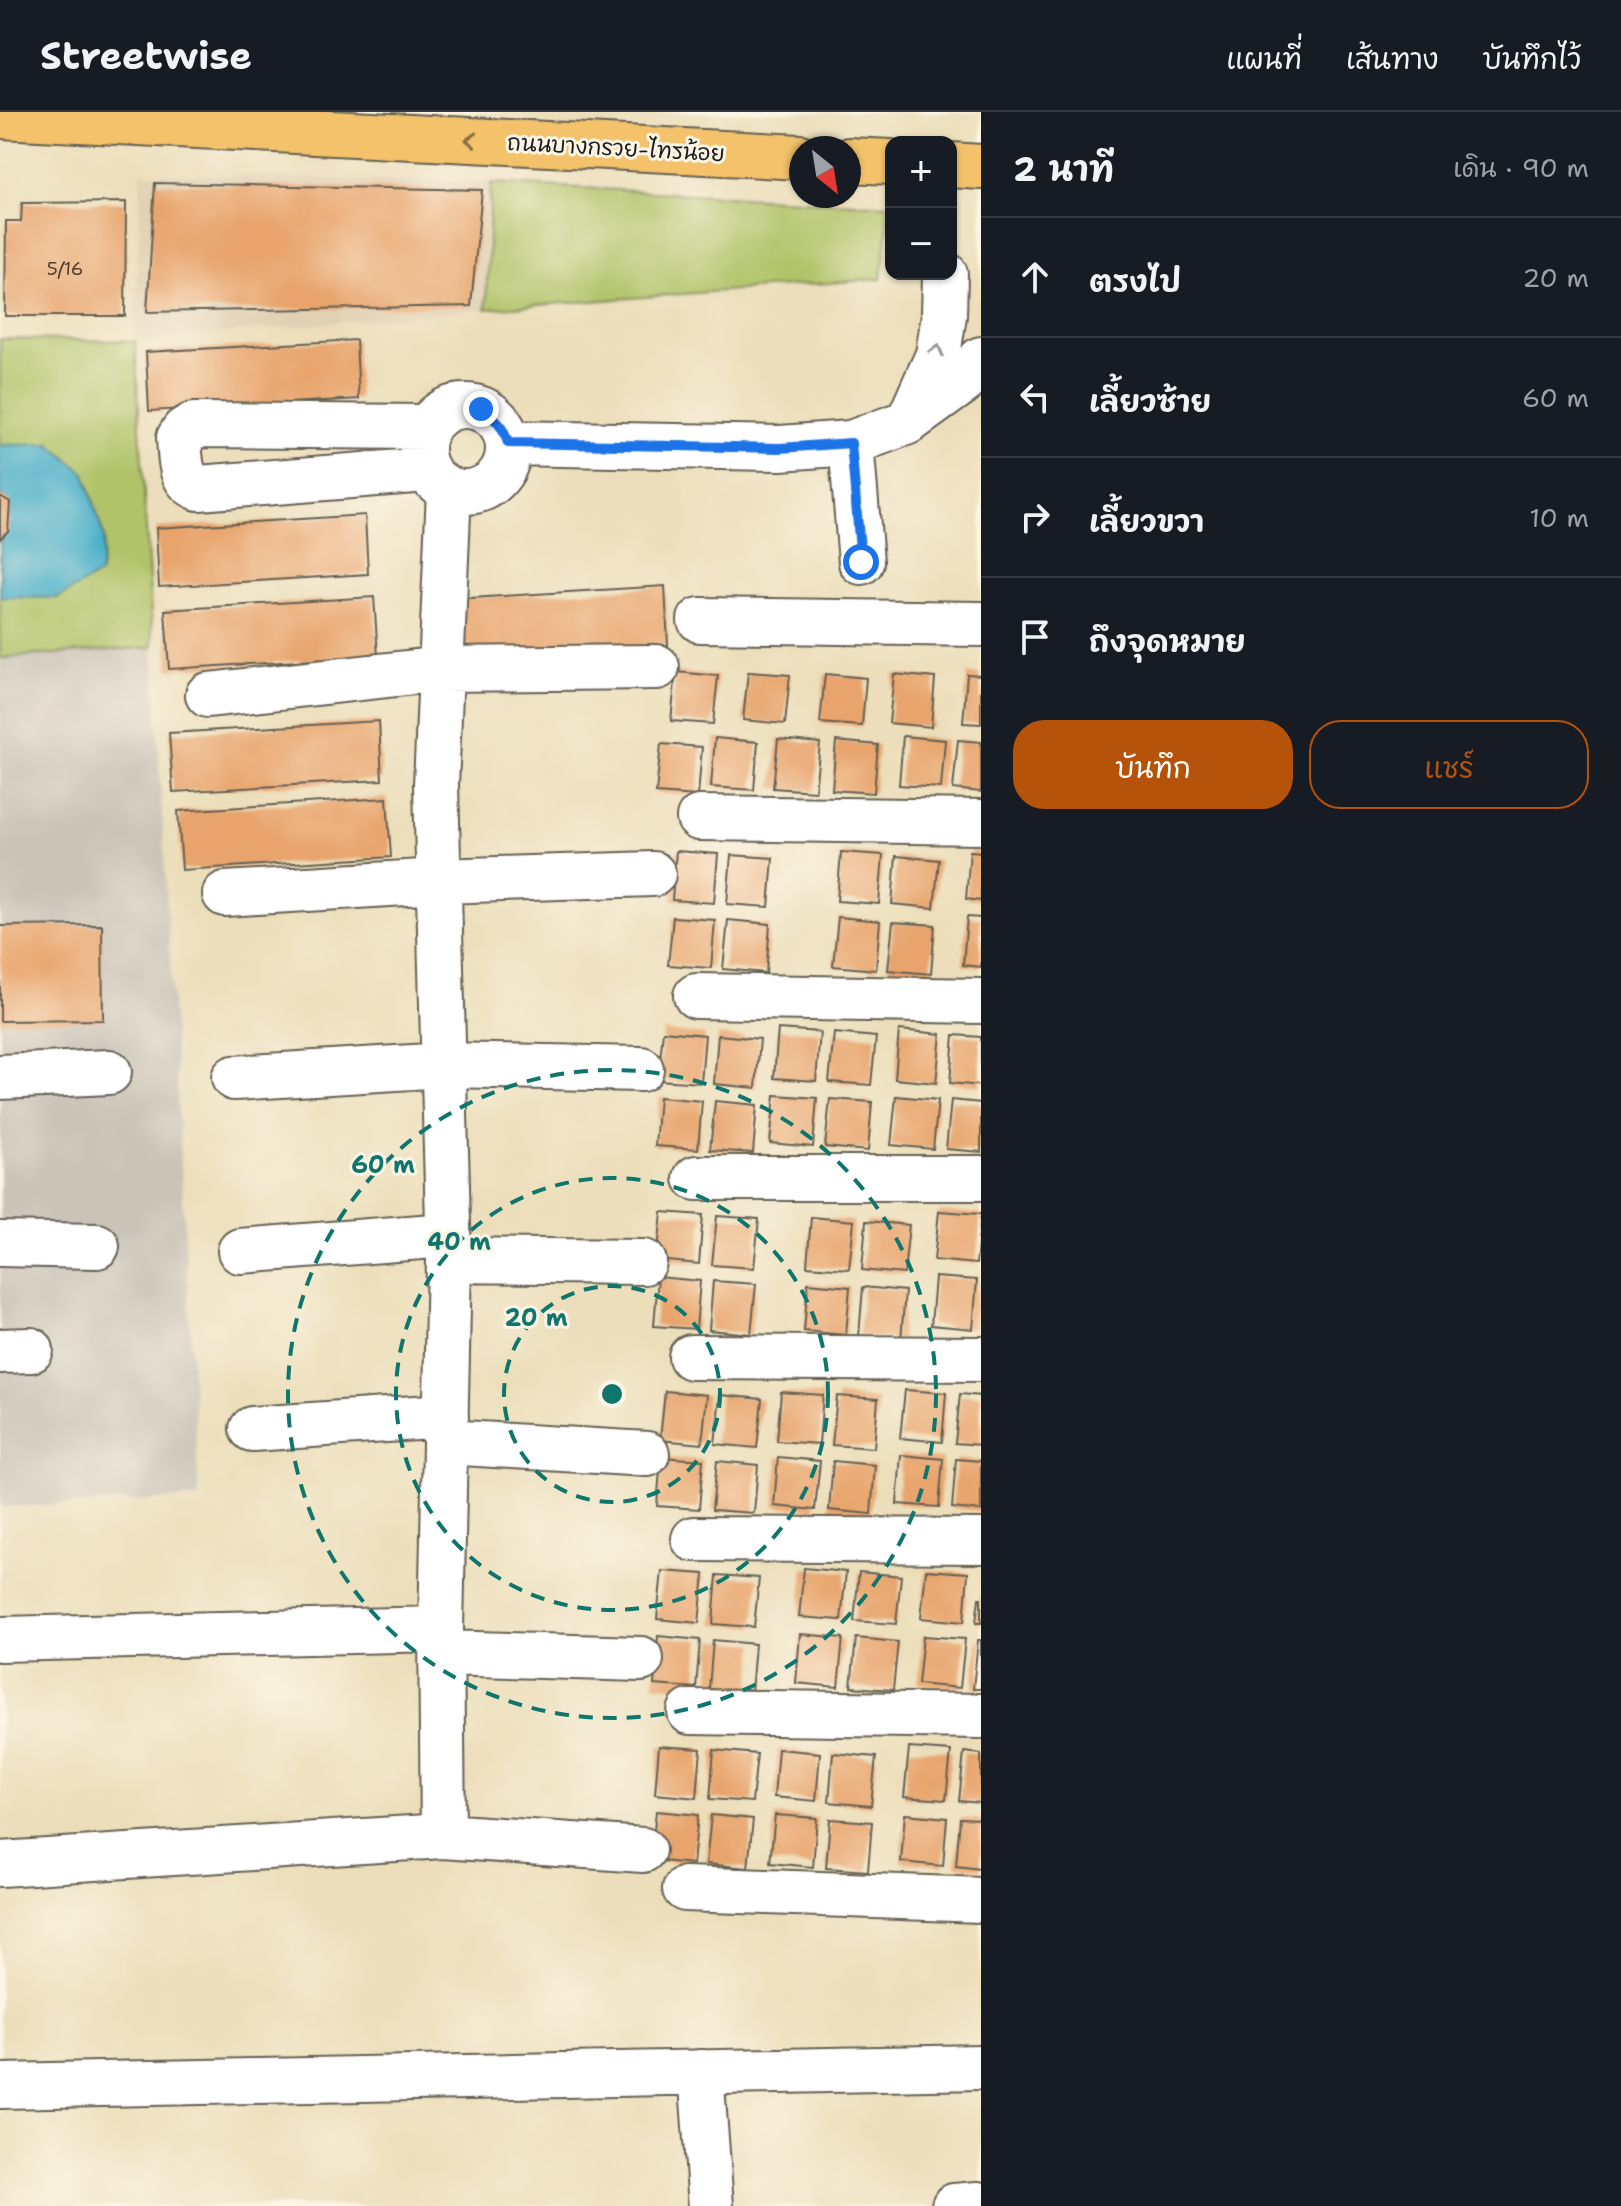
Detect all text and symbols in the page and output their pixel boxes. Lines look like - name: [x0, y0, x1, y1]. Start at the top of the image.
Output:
- text: Streetwise: [40, 30, 252, 81]
- text: แผนที่: [1226, 40, 1302, 78]
- text: เส้นทาง: [1346, 40, 1439, 78]
- text: บันทึกไว้: [1483, 40, 1581, 78]
- street label: ถนนบางกรวย-ไทรน้อย: [506, 128, 726, 168]
- one-way arrow: [464, 132, 477, 149]
- north arrow: [789, 136, 861, 208]
- map controls: [885, 136, 957, 280]
- button: +: [885, 136, 957, 208]
- text: 2 นาที: [1013, 146, 1114, 192]
- text: เดิน · 90 m: [1453, 150, 1589, 185]
- button: −: [885, 208, 957, 280]
- icon: ahead: [1013, 255, 1057, 299]
- house number: 5/16: [47, 257, 83, 281]
- text: 20 m: [1522, 260, 1589, 295]
- text: ตรงไป: [1089, 261, 1181, 302]
- one-way arrow: [928, 344, 945, 358]
- icon: left: [1013, 375, 1057, 419]
- text: 60 m: [1522, 380, 1589, 415]
- text: เลี้ยวซ้าย: [1089, 381, 1211, 422]
- route end: [463, 391, 499, 427]
- icon: right: [1013, 495, 1057, 539]
- text: 10 m: [1529, 500, 1589, 535]
- text: เลี้ยวขวา: [1089, 501, 1204, 542]
- route start: [843, 544, 879, 580]
- icon: arrive: [1013, 615, 1057, 659]
- text: ถึงจุดหมาย: [1089, 621, 1246, 662]
- button: บันทึก: [1013, 720, 1293, 809]
- button: แชร์: [1309, 720, 1589, 809]
- text: 60 m: [351, 1149, 415, 1181]
- text: 40 m: [427, 1226, 491, 1258]
- text: 20 m: [504, 1302, 568, 1334]
- centre of rings: [598, 1380, 626, 1408]

